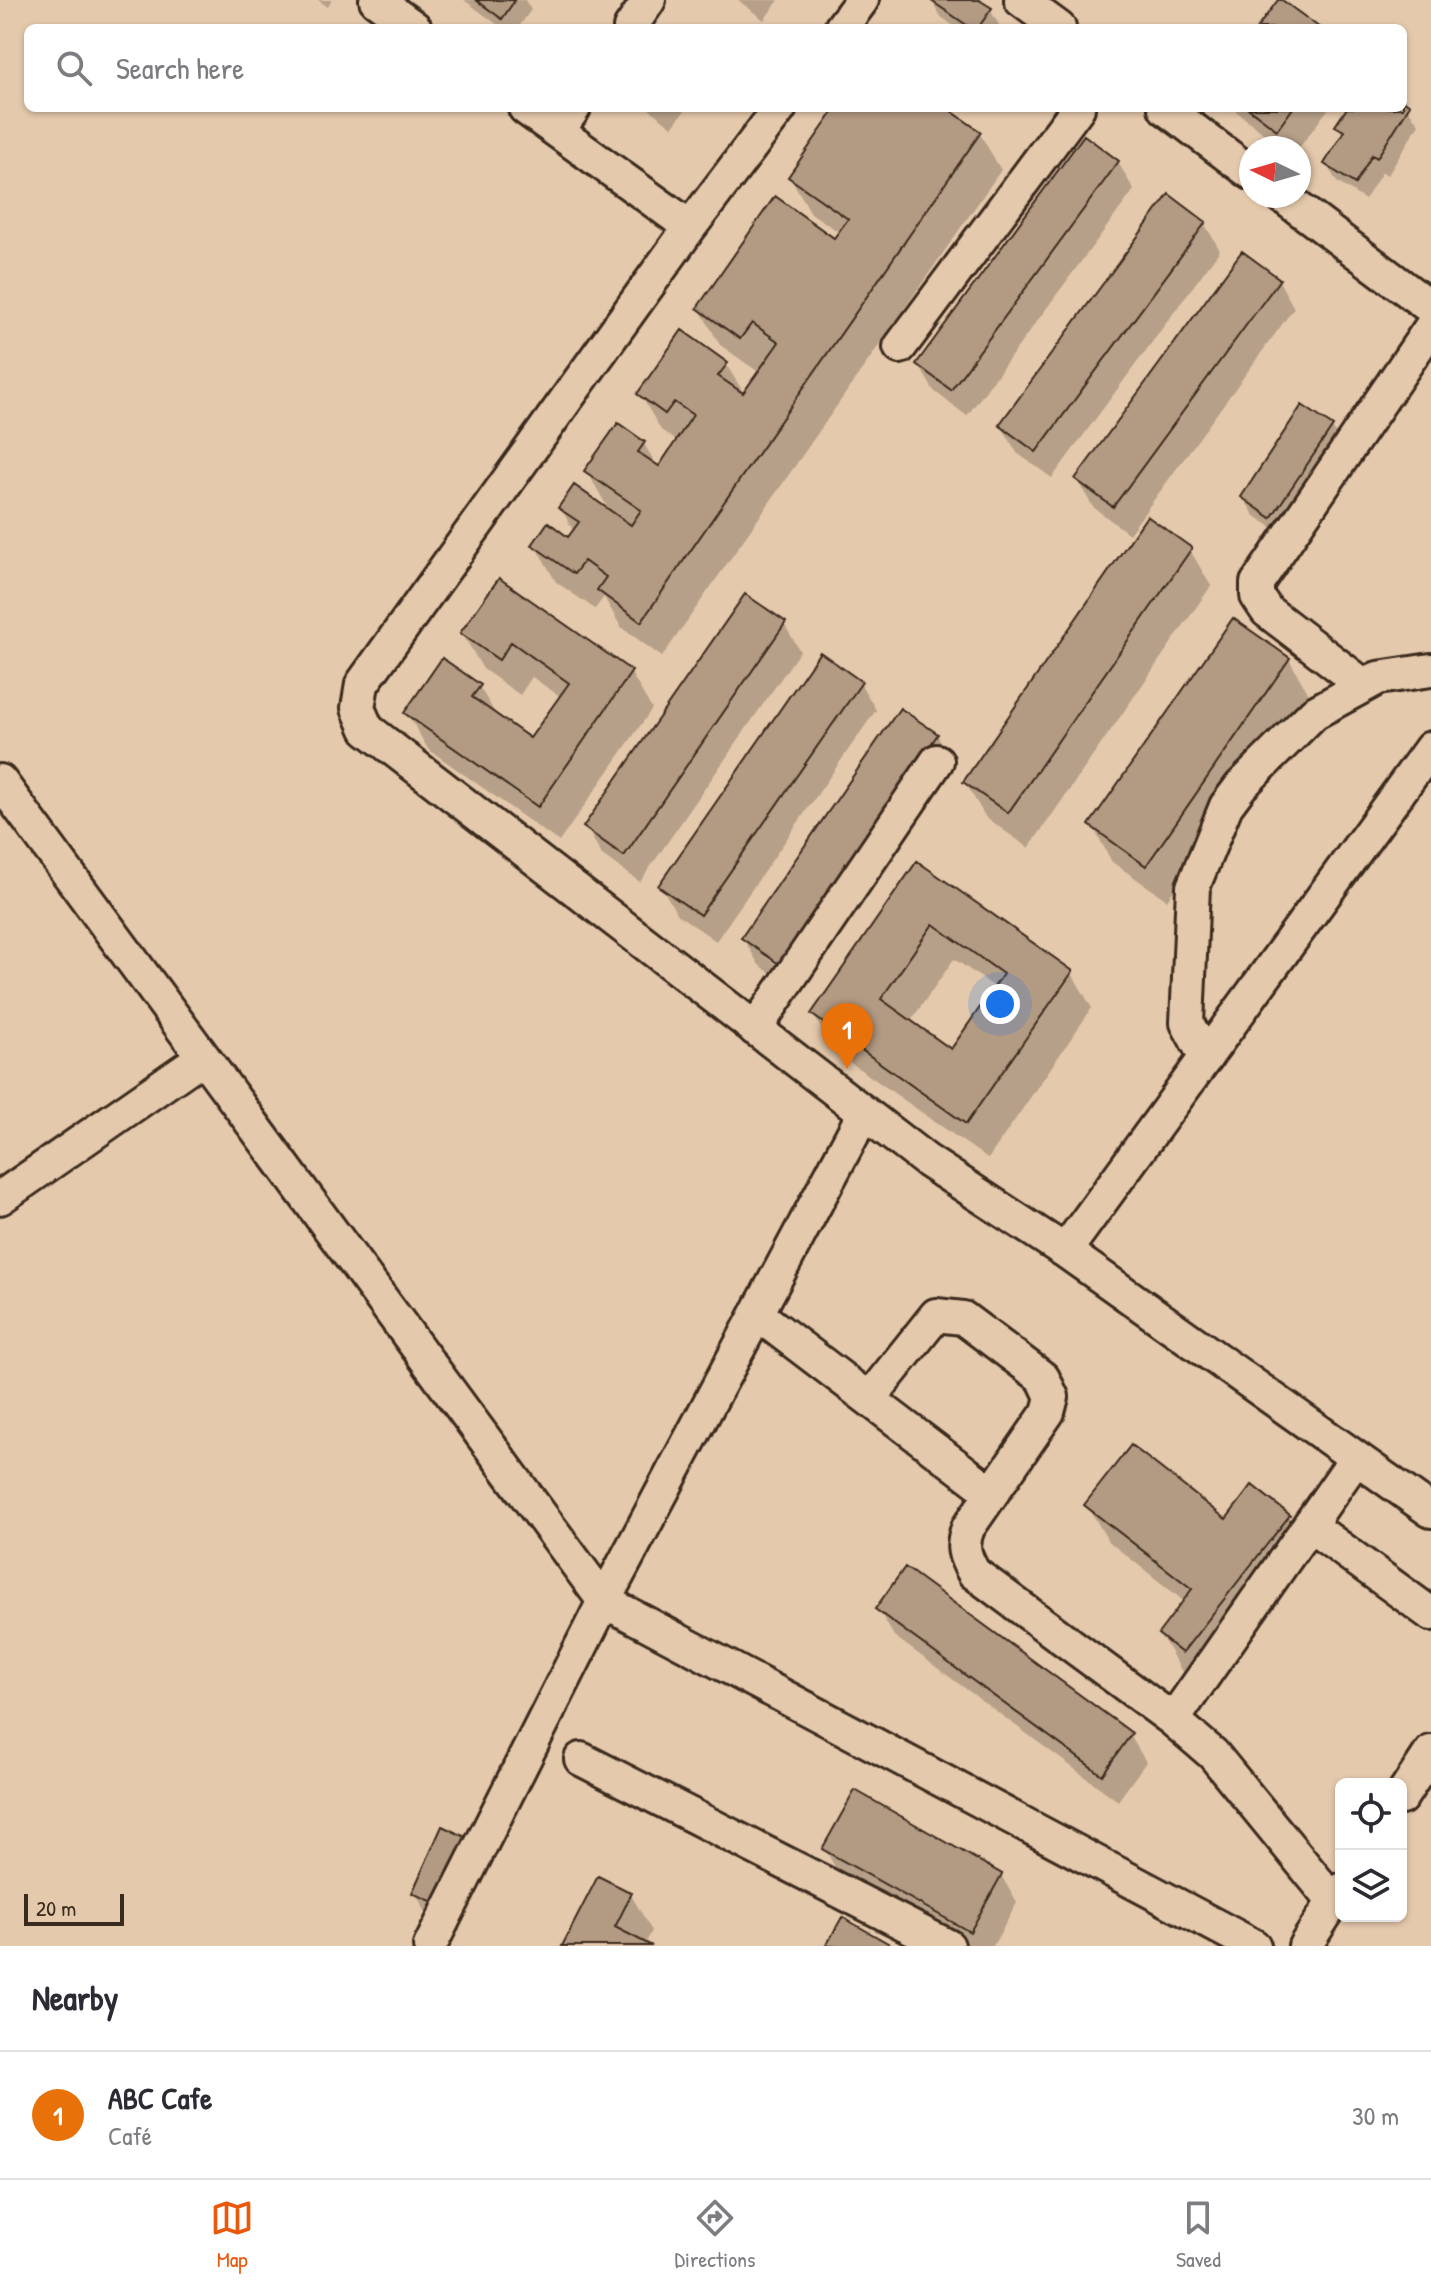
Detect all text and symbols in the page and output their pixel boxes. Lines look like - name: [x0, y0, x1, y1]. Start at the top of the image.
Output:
- search box: [24, 24, 1407, 112]
- icon: search: [52, 46, 96, 90]
- text: Search here: [116, 48, 244, 88]
- north arrow: [1239, 136, 1311, 208]
- your location: [980, 984, 1020, 1024]
- pin: 1: [821, 1003, 873, 1069]
- map controls: [1335, 1778, 1407, 1922]
- button: locate: [1335, 1778, 1407, 1850]
- button: layers: [1335, 1850, 1407, 1922]
- scale bar: [24, 1890, 124, 1926]
- text: 20 m: [36, 1893, 76, 1923]
- text: Nearby: [32, 1975, 118, 2021]
- text: ABC Cafe: [108, 2078, 212, 2118]
- text: 1: [53, 2098, 63, 2133]
- text: 30 m: [1352, 2098, 1399, 2133]
- text: Café: [108, 2118, 152, 2153]
- tab: Map: [210, 2196, 254, 2274]
- tab: Directions: [675, 2196, 756, 2274]
- tab: Saved: [1176, 2196, 1221, 2274]

